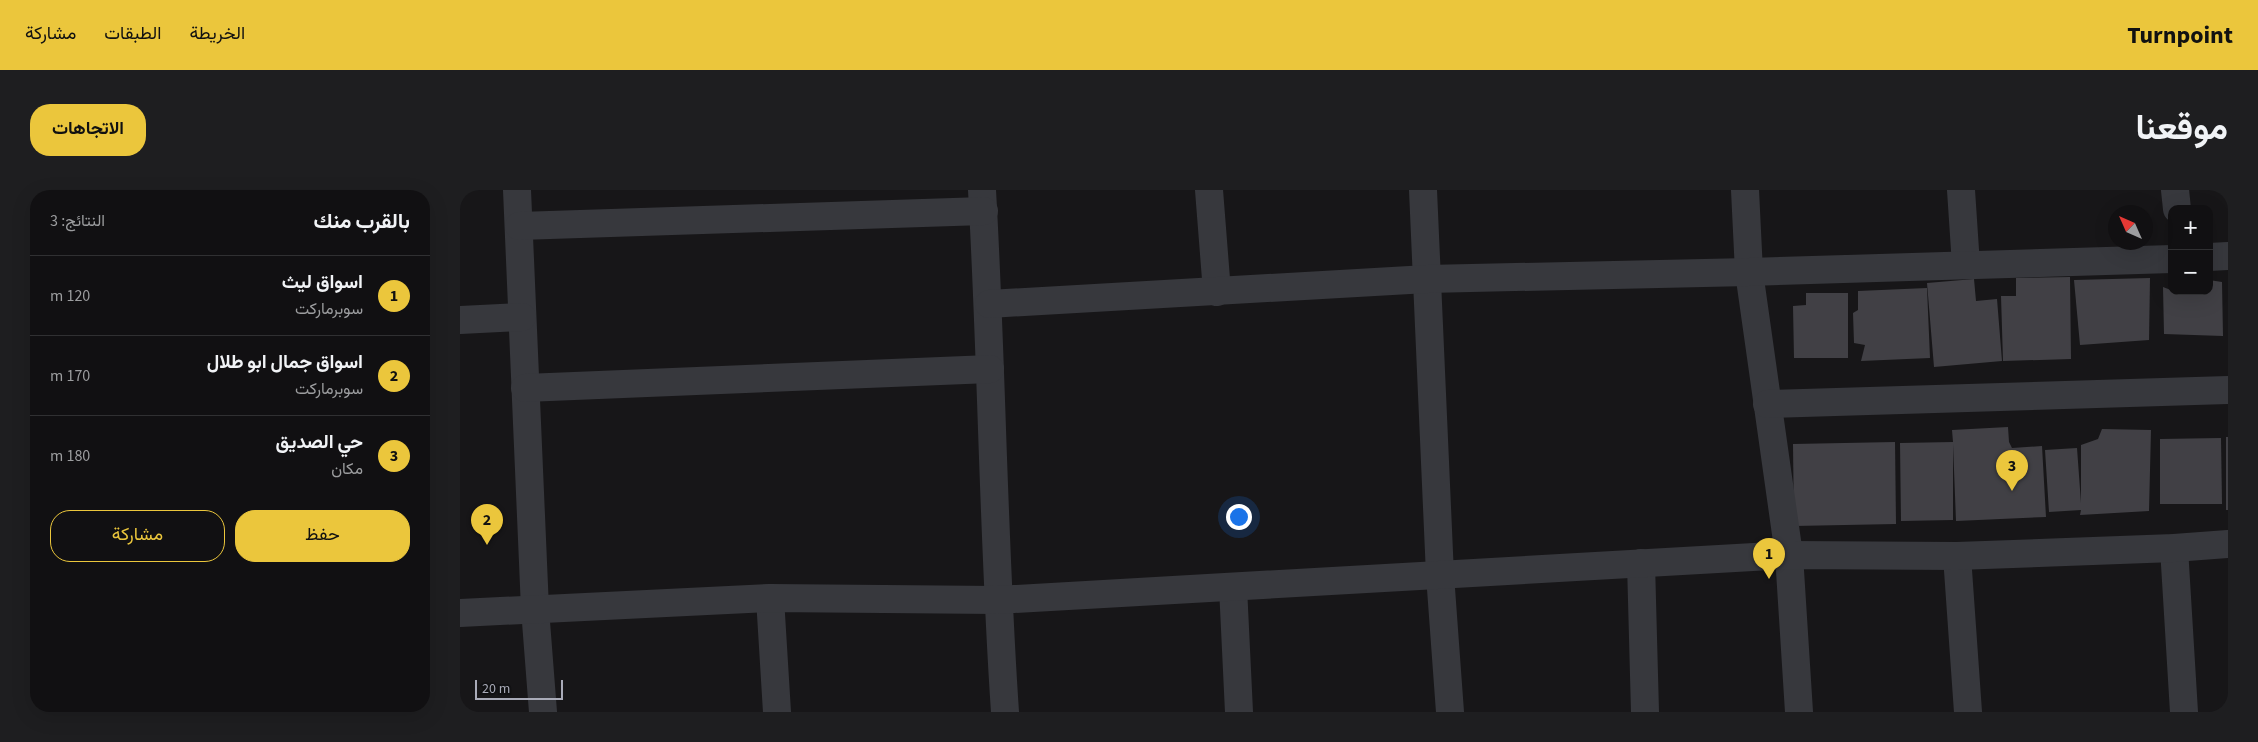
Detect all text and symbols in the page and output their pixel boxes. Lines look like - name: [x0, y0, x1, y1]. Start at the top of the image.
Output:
- text: Turnpoint: [2127, 18, 2233, 53]
- text: مشاركة: [25, 21, 76, 46]
- text: الطبقات: [104, 21, 161, 46]
- text: الخريطة: [189, 21, 245, 46]
- text: موقعنا: [2135, 103, 2228, 153]
- button: الاتجاهات: [30, 104, 146, 156]
- north arrow: [2108, 205, 2153, 250]
- map controls: [2168, 205, 2213, 295]
- button: +: [2168, 205, 2213, 250]
- text: بالقرب منك: [314, 206, 410, 236]
- text: النتائج: 3: [50, 210, 105, 232]
- button: −: [2168, 250, 2213, 295]
- text: اسواق ليث: [282, 269, 363, 296]
- text: 120 m: [50, 285, 90, 307]
- text: 1: [390, 285, 398, 307]
- text: سوبرماركت: [295, 298, 363, 320]
- text: اسواق جمال ابو طلال: [207, 349, 363, 376]
- text: 170 m: [50, 365, 90, 387]
- text: 2: [390, 365, 398, 387]
- text: سوبرماركت: [295, 378, 363, 400]
- text: حي الصديق: [276, 429, 363, 456]
- text: 180 m: [50, 445, 90, 467]
- text: 3: [390, 445, 398, 467]
- pin: 3: [1996, 450, 2028, 491]
- text: مكان: [331, 458, 363, 480]
- pin: 2: [471, 504, 503, 545]
- your location: [1226, 504, 1252, 530]
- button: مشاركة: [50, 510, 225, 562]
- button: حفظ: [235, 510, 410, 562]
- pin: 1: [1753, 538, 1785, 579]
- scale bar: [475, 677, 562, 700]
- text: 20 m: [482, 679, 510, 699]

